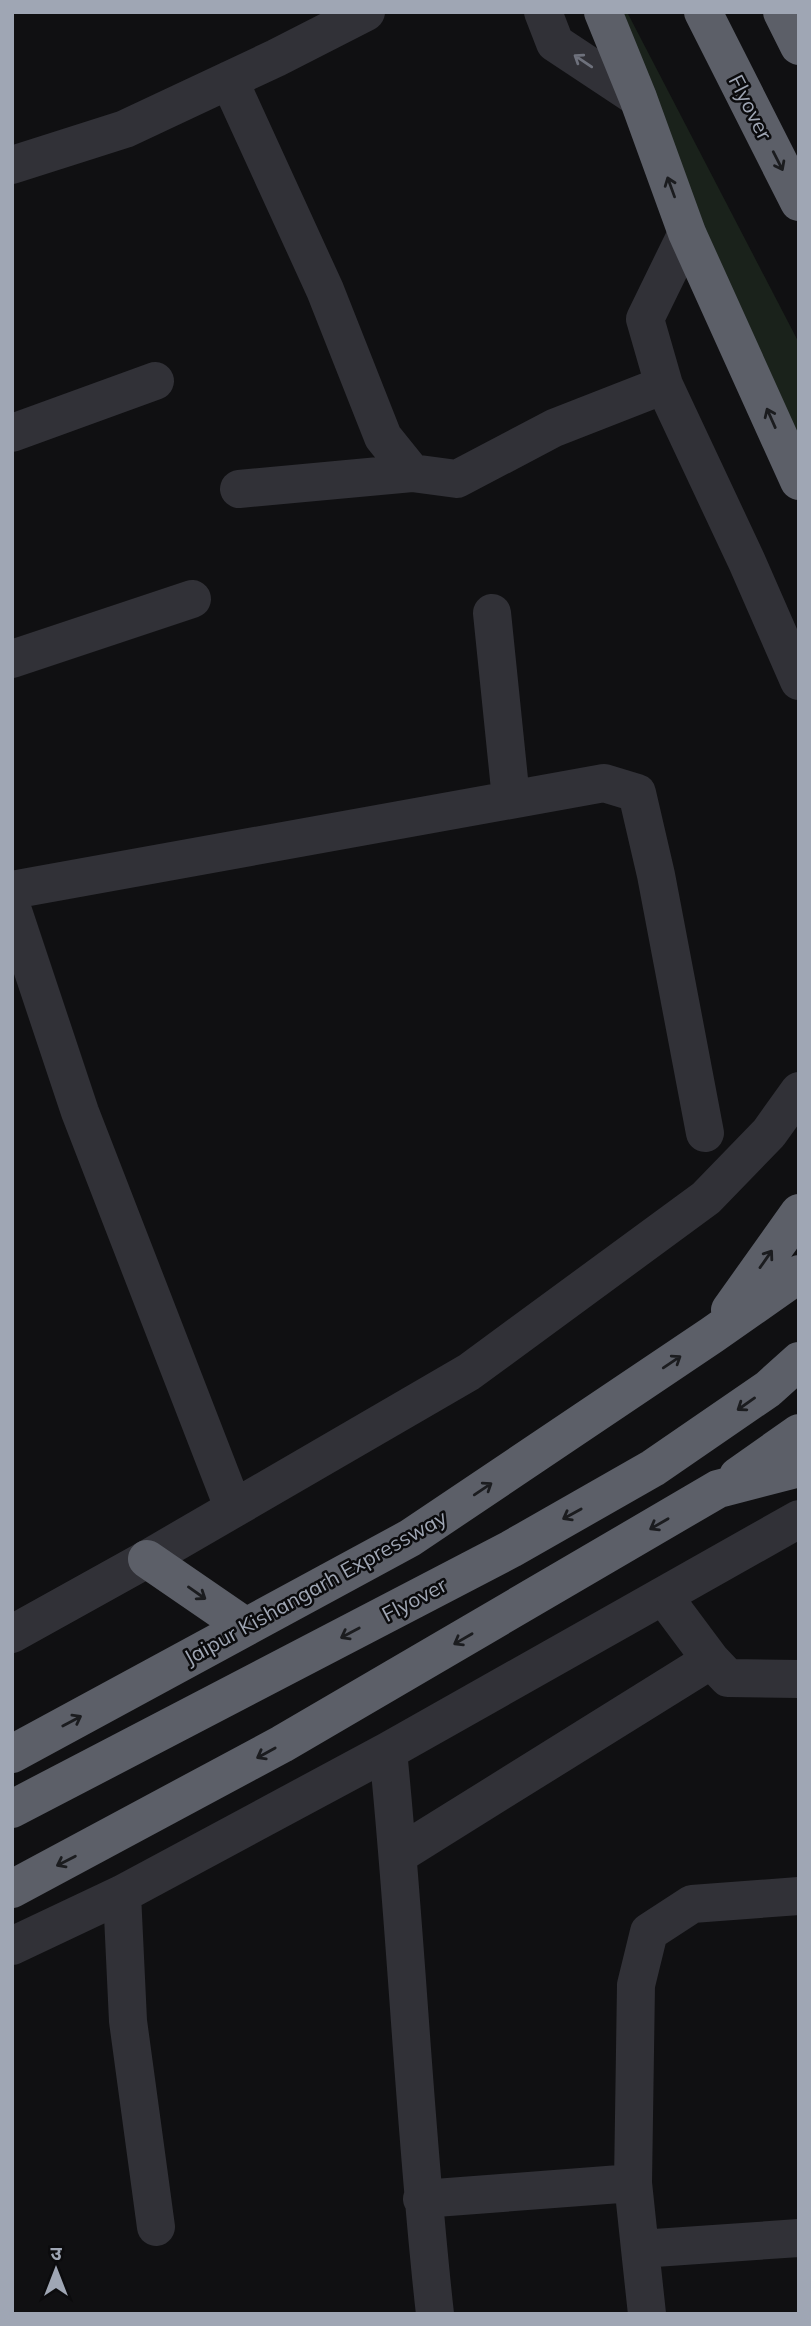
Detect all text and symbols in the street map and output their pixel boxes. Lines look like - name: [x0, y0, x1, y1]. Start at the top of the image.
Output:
- one-way arrow: [574, 54, 593, 68]
- street label: Flyover: [724, 70, 779, 144]
- one-way arrow: [771, 150, 785, 171]
- one-way arrow: [663, 177, 676, 199]
- one-way arrow: [764, 408, 777, 429]
- one-way arrow: [759, 1250, 773, 1269]
- one-way arrow: [662, 1355, 681, 1369]
- one-way arrow: [737, 1397, 756, 1411]
- one-way arrow: [473, 1482, 492, 1496]
- street label: Jaipur Kishangarh Expressway: [179, 1504, 451, 1670]
- one-way arrow: [563, 1507, 583, 1521]
- one-way arrow: [650, 1517, 670, 1531]
- street label: Flyover: [377, 1571, 451, 1627]
- one-way arrow: [187, 1586, 206, 1600]
- one-way arrow: [340, 1627, 361, 1640]
- one-way arrow: [454, 1632, 474, 1646]
- one-way arrow: [61, 1714, 82, 1728]
- one-way arrow: [256, 1747, 277, 1760]
- one-way arrow: [56, 1855, 77, 1869]
- north arrow: [21, 2235, 91, 2305]
- text: उ: [50, 2241, 62, 2265]

